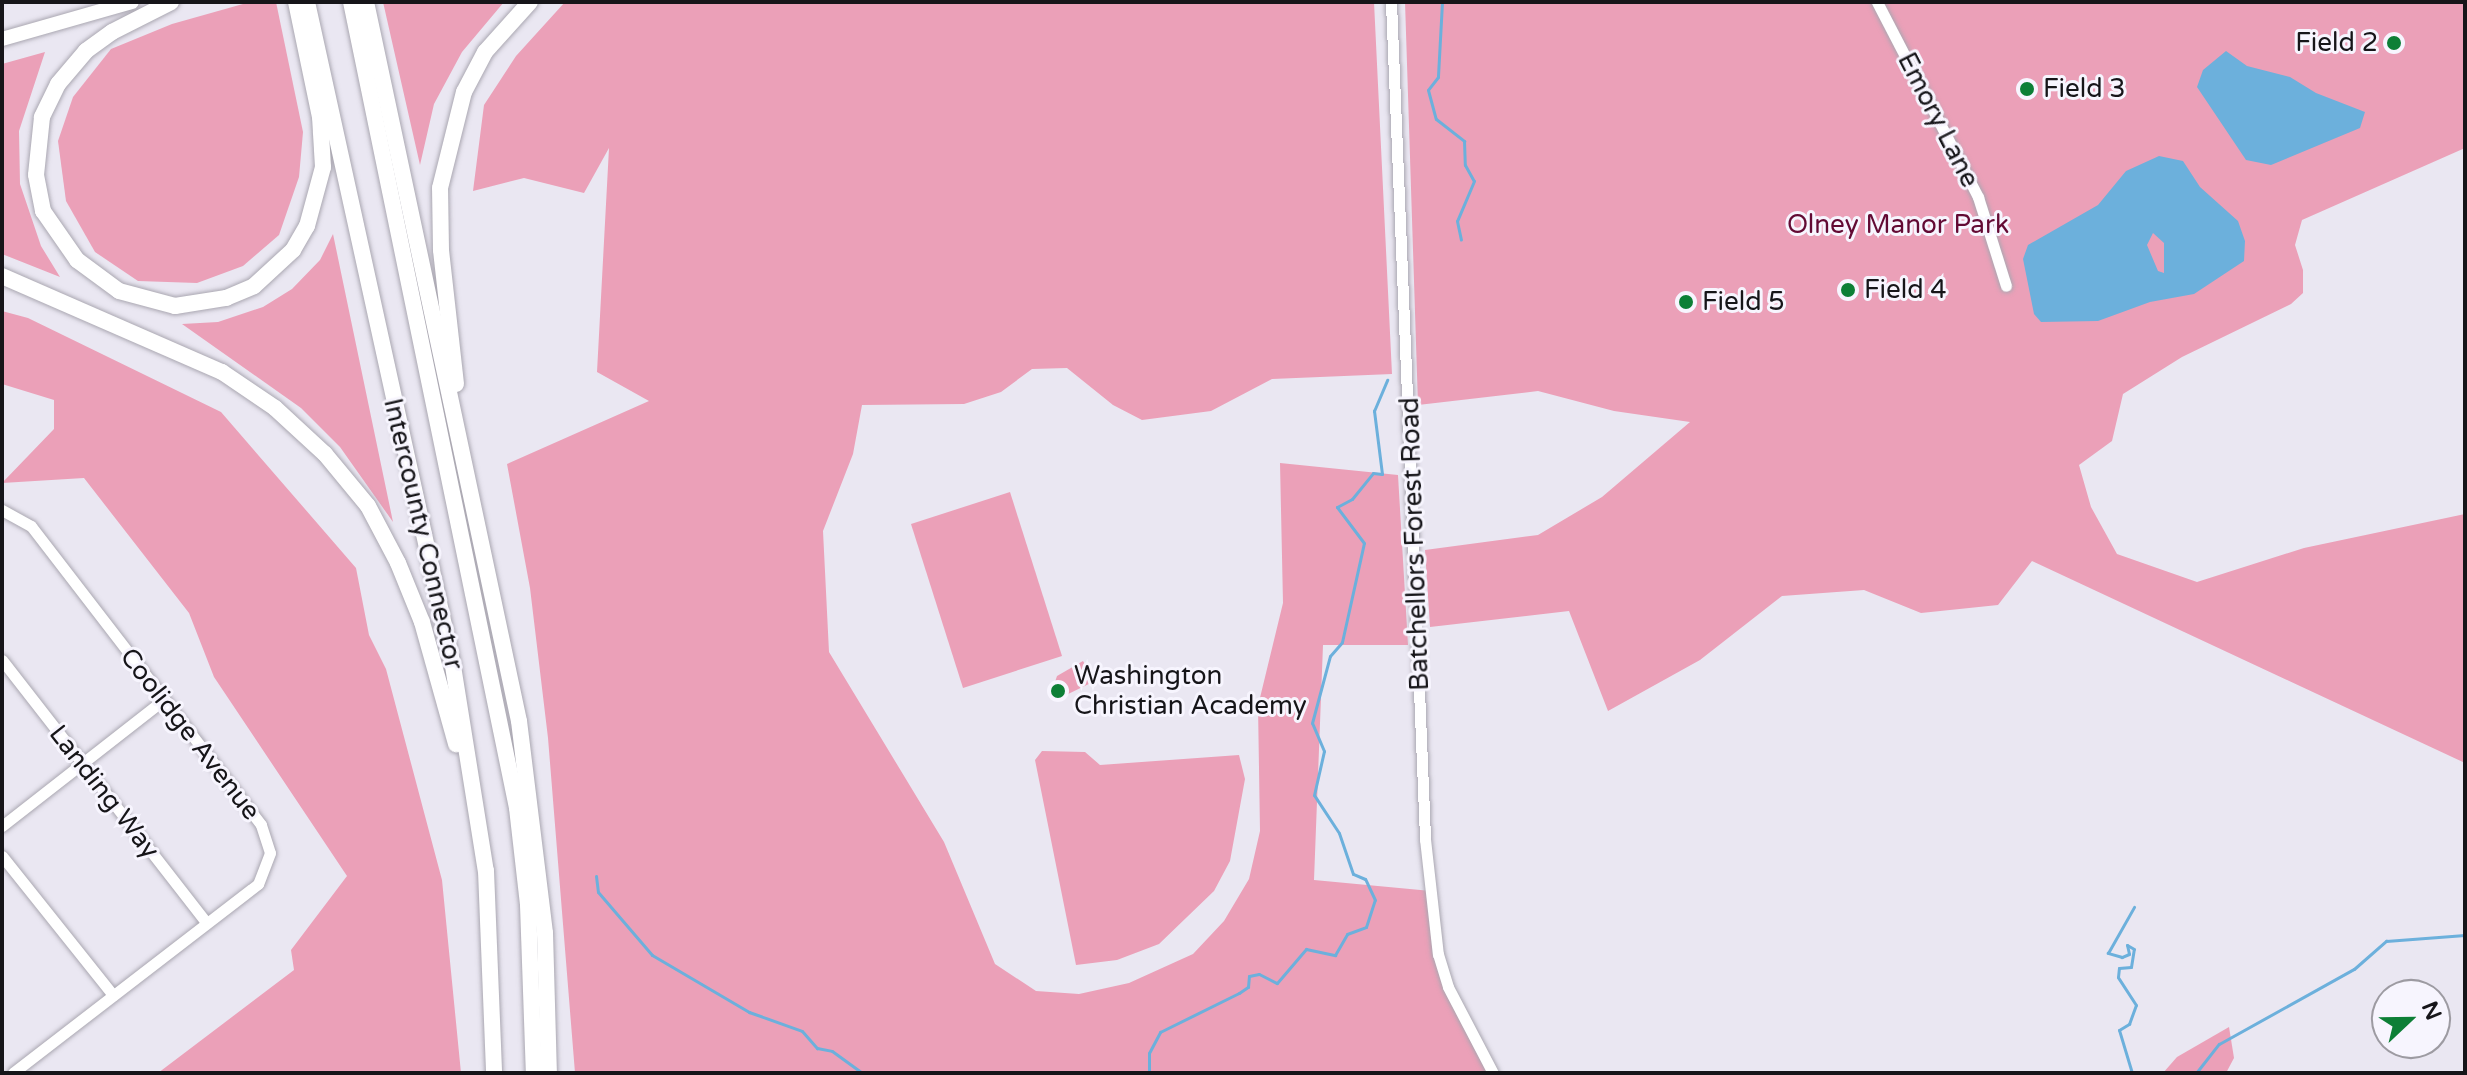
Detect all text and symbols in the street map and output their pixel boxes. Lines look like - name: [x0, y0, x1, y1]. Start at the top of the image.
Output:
- place label: Field 2: [2295, 27, 2378, 59]
- marker: Field 2: [2385, 34, 2403, 52]
- street label: Emory Lane: [1891, 47, 1985, 193]
- place label: Field 3: [2043, 73, 2126, 105]
- marker: Field 3: [2018, 80, 2036, 98]
- park label: Olney Manor Park: [1787, 209, 2009, 241]
- place label: Field 4: [1864, 274, 1947, 306]
- marker: Field 4: [1839, 281, 1857, 299]
- place label: Field 5: [1702, 286, 1785, 318]
- marker: Field 5: [1677, 293, 1695, 311]
- street label: Intercounty Connector: [377, 395, 469, 673]
- street label: Batchellors Forest Road: [1394, 397, 1436, 691]
- street label: Coolidge Avenue: [113, 642, 267, 826]
- place label: Washington Christian Academy: [1074, 660, 1307, 722]
- marker: Washington Christian Academy: [1049, 682, 1067, 700]
- street label: Landing Way: [42, 719, 166, 865]
- north arrow: [2371, 979, 2451, 1059]
- text: N: [2416, 998, 2447, 1024]

